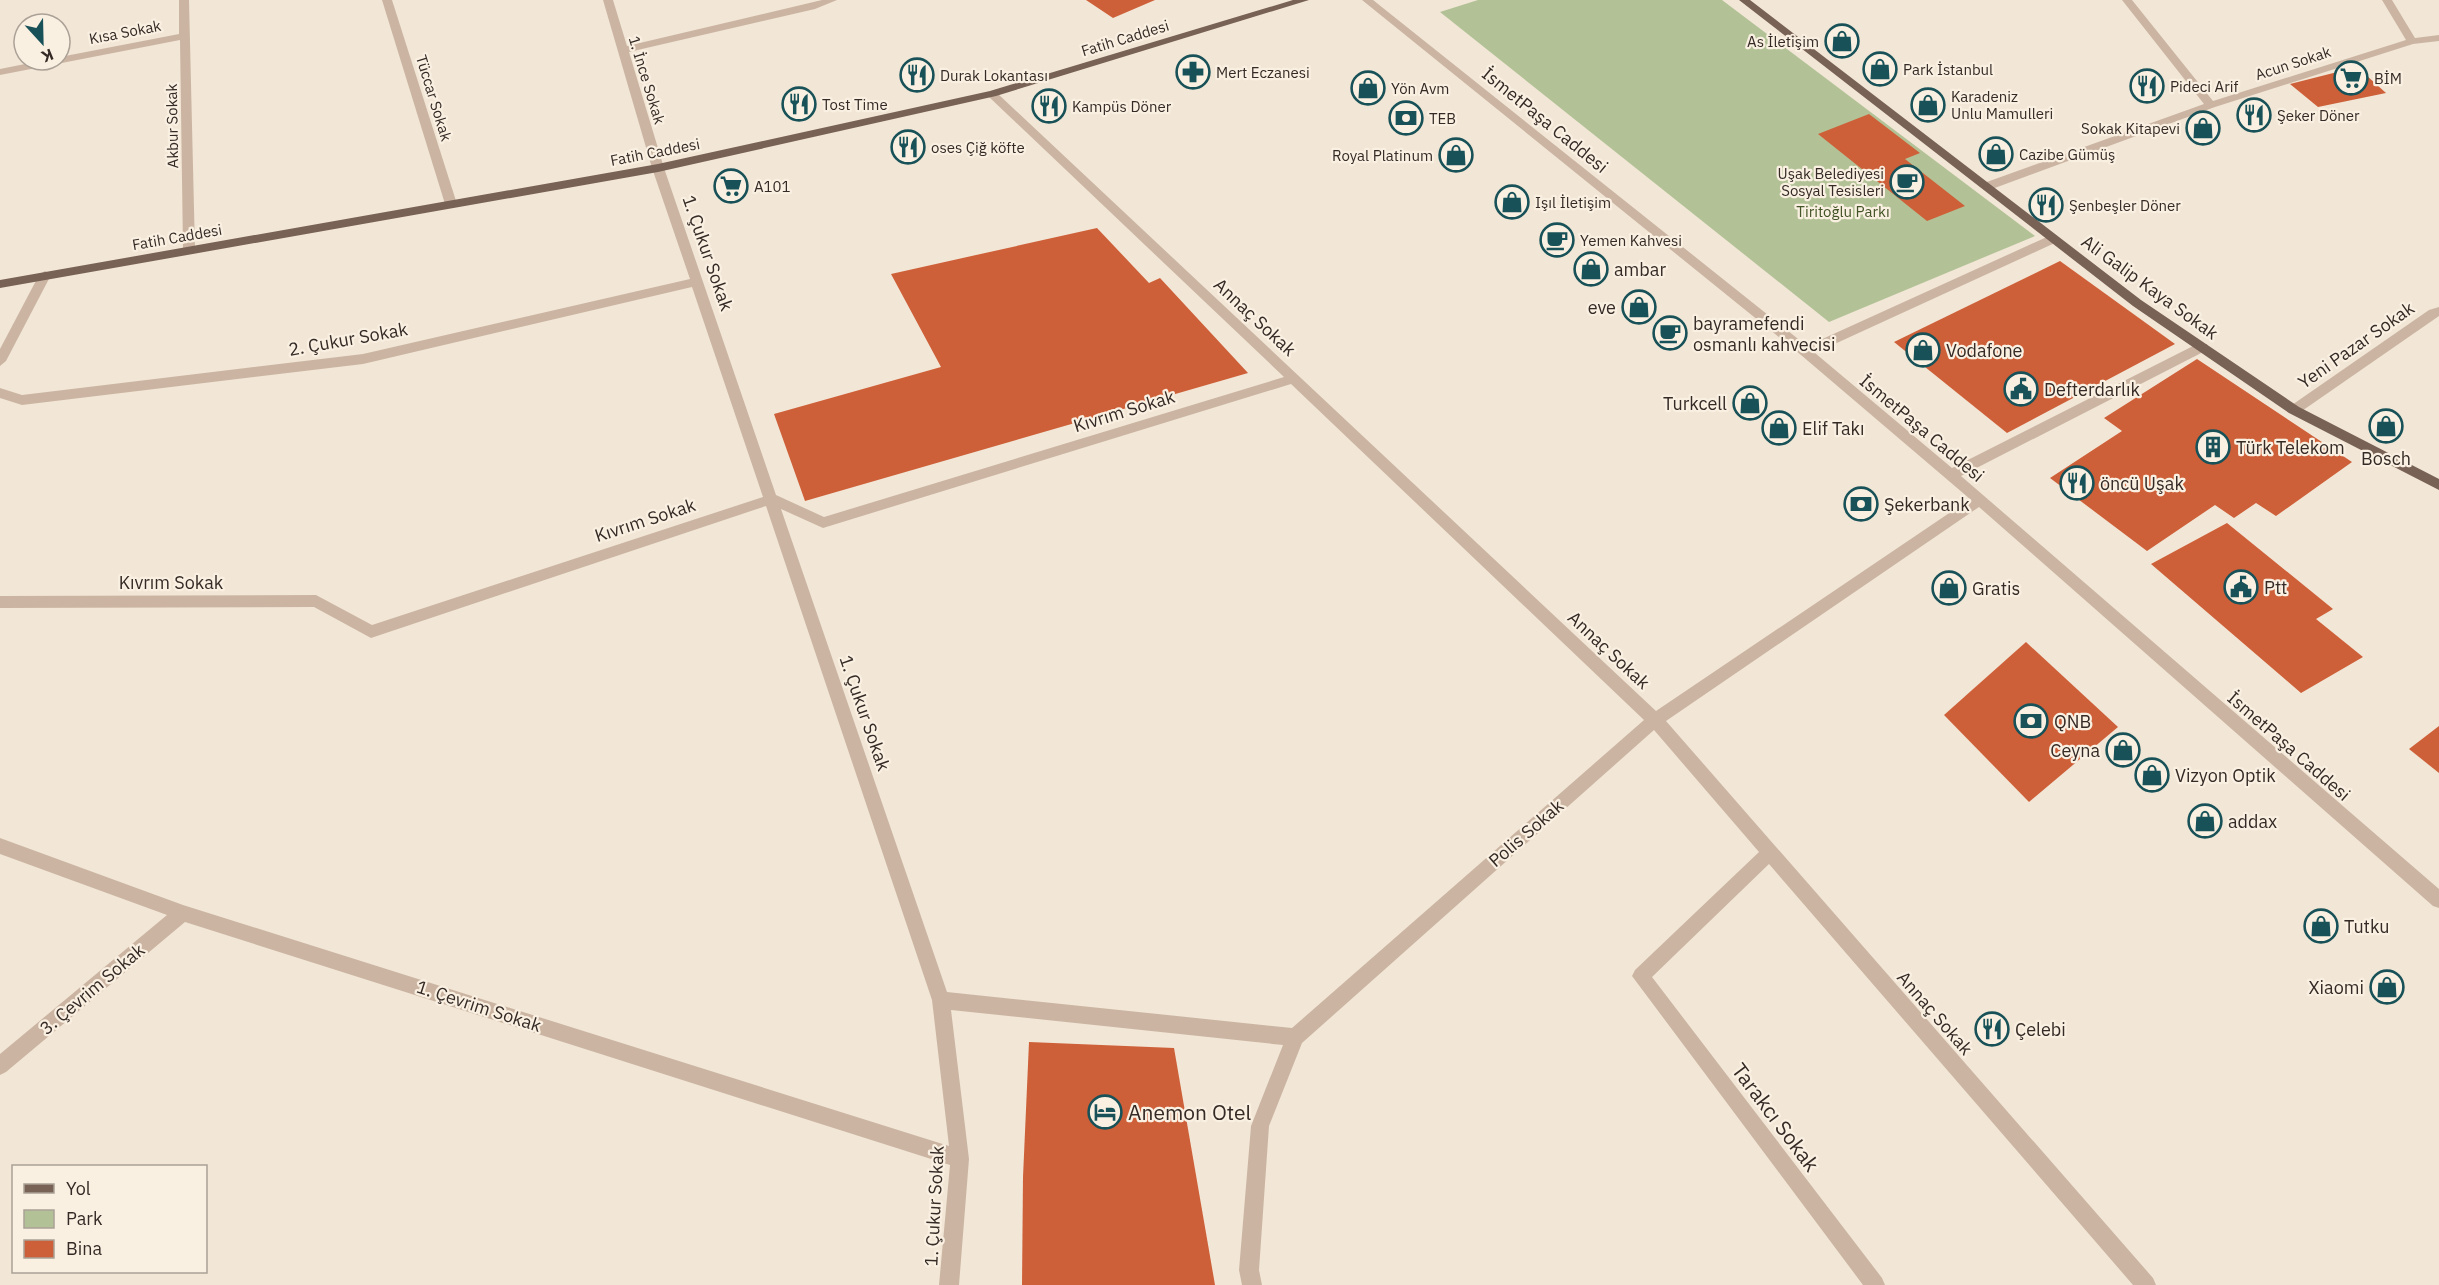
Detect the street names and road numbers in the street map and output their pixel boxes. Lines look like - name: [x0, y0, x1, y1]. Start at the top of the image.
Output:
- street label: Kısa Sokak: [87, 16, 163, 48]
- street label: Fatih Caddesi: [1079, 16, 1171, 60]
- street label: 1. İnce Sokak: [625, 34, 669, 126]
- street label: Acun Sokak: [2253, 42, 2333, 84]
- street label: Tüccar Sokak: [412, 53, 456, 144]
- street label: İsmetPaşa Caddesi: [1477, 62, 1613, 178]
- street label: Akbur Sokak: [162, 83, 182, 168]
- street label: Fatih Caddesi: [609, 134, 701, 170]
- street label: 1. Çukur Sokak: [677, 192, 739, 314]
- street label: Fatih Caddesi: [131, 220, 223, 254]
- street label: Ali Galip Kaya Sokak: [2077, 230, 2223, 345]
- street label: Annaç Sokak: [1209, 273, 1301, 361]
- street label: Yeni Pazar Sokak: [2293, 296, 2419, 394]
- street label: 2. Çukur Sokak: [287, 317, 410, 361]
- street label: İsmetPaşa Caddesi: [1855, 369, 1989, 487]
- street label: Kıvrım Sokak: [1071, 385, 1178, 437]
- street label: Kıvrım Sokak: [592, 493, 699, 547]
- street label: Kıvrım Sokak: [119, 571, 224, 594]
- street label: Annaç Sokak: [1563, 606, 1655, 694]
- street label: 1. Çukur Sokak: [834, 652, 896, 774]
- street label: İsmetPaşa Caddesi: [2223, 686, 2355, 806]
- street label: Polis Sokak: [1484, 794, 1569, 872]
- street label: 3. Çevrim Sokak: [35, 938, 150, 1040]
- street label: Annaç Sokak: [1892, 966, 1978, 1060]
- street label: 1. Çevrim Sokak: [414, 975, 545, 1037]
- street label: Tarakcı Sokak: [1726, 1057, 1826, 1177]
- street label: 1. Çukur Sokak: [919, 1145, 949, 1267]

